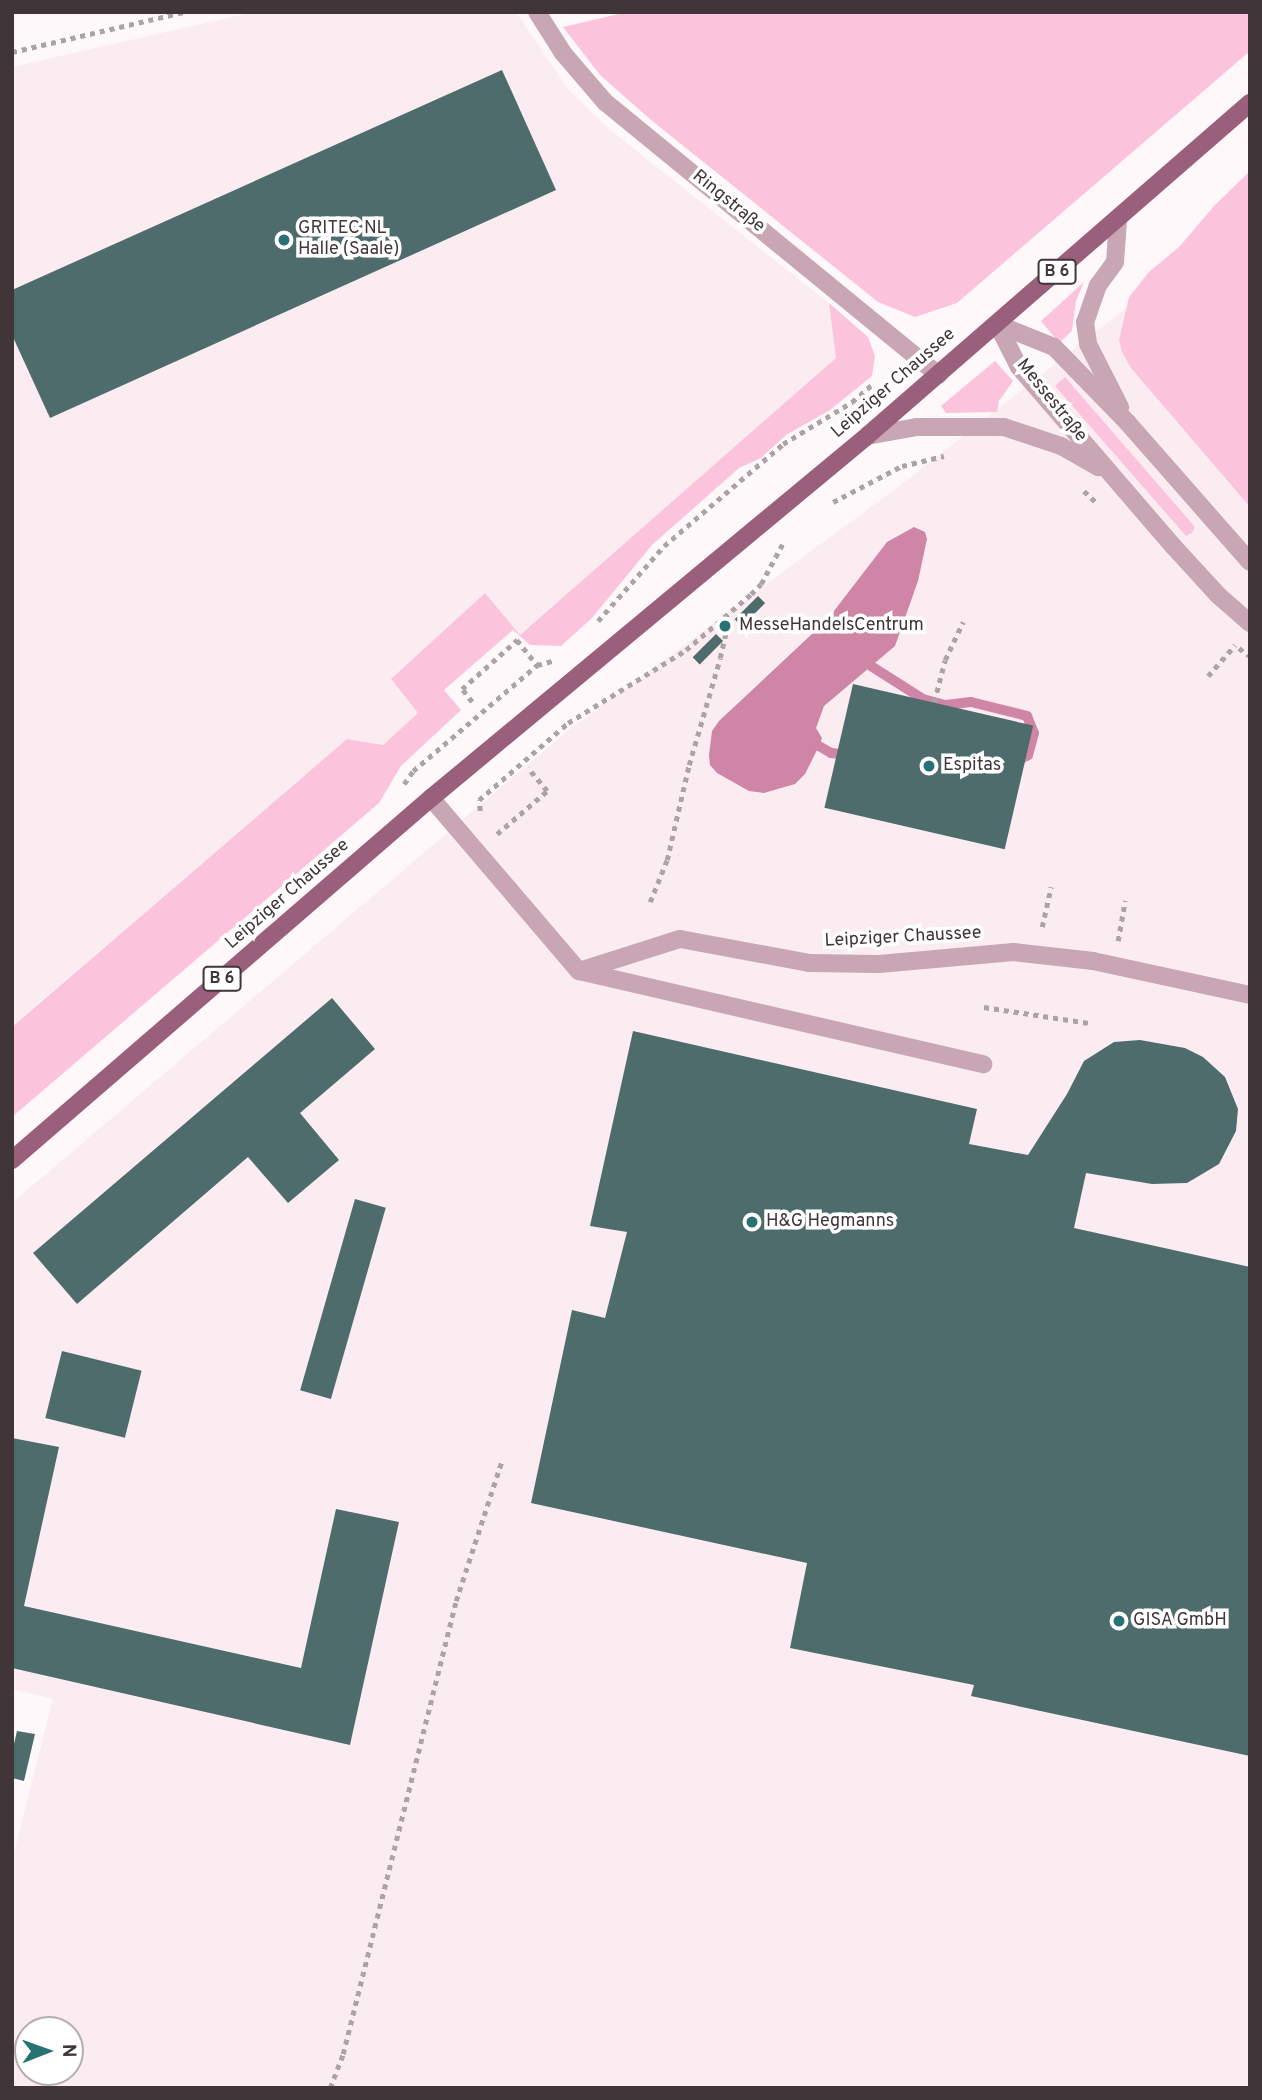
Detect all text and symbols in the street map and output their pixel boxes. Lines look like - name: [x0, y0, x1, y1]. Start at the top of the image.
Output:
- street label: Ringstraße: [687, 166, 769, 238]
- place label: GRITEC NL Halle (Saale): [298, 219, 399, 262]
- marker: GRITEC NL Halle (Saale): [276, 232, 292, 248]
- road number: B 6: [1036, 260, 1078, 284]
- street label: Leipziger Chaussee: [828, 324, 960, 444]
- street label: Messestraße: [1011, 355, 1091, 447]
- place label: MesseHandelsCentrum: [739, 615, 924, 637]
- marker: MesseHandelsCentrum: [717, 618, 733, 634]
- place label: Espitas: [943, 755, 1001, 777]
- marker: Espitas: [921, 758, 937, 774]
- street label: Leipziger Chaussee: [222, 835, 354, 955]
- street label: Leipziger Chaussee: [824, 923, 982, 953]
- road number: B 6: [201, 967, 243, 992]
- place label: H&G Hegmanns: [766, 1211, 894, 1233]
- marker: H&G Hegmanns: [744, 1214, 760, 1230]
- place label: GISA GmbH: [1133, 1610, 1228, 1632]
- marker: GISA GmbH: [1111, 1613, 1127, 1629]
- north arrow: [14, 2016, 84, 2086]
- text: N: [56, 2044, 80, 2058]

